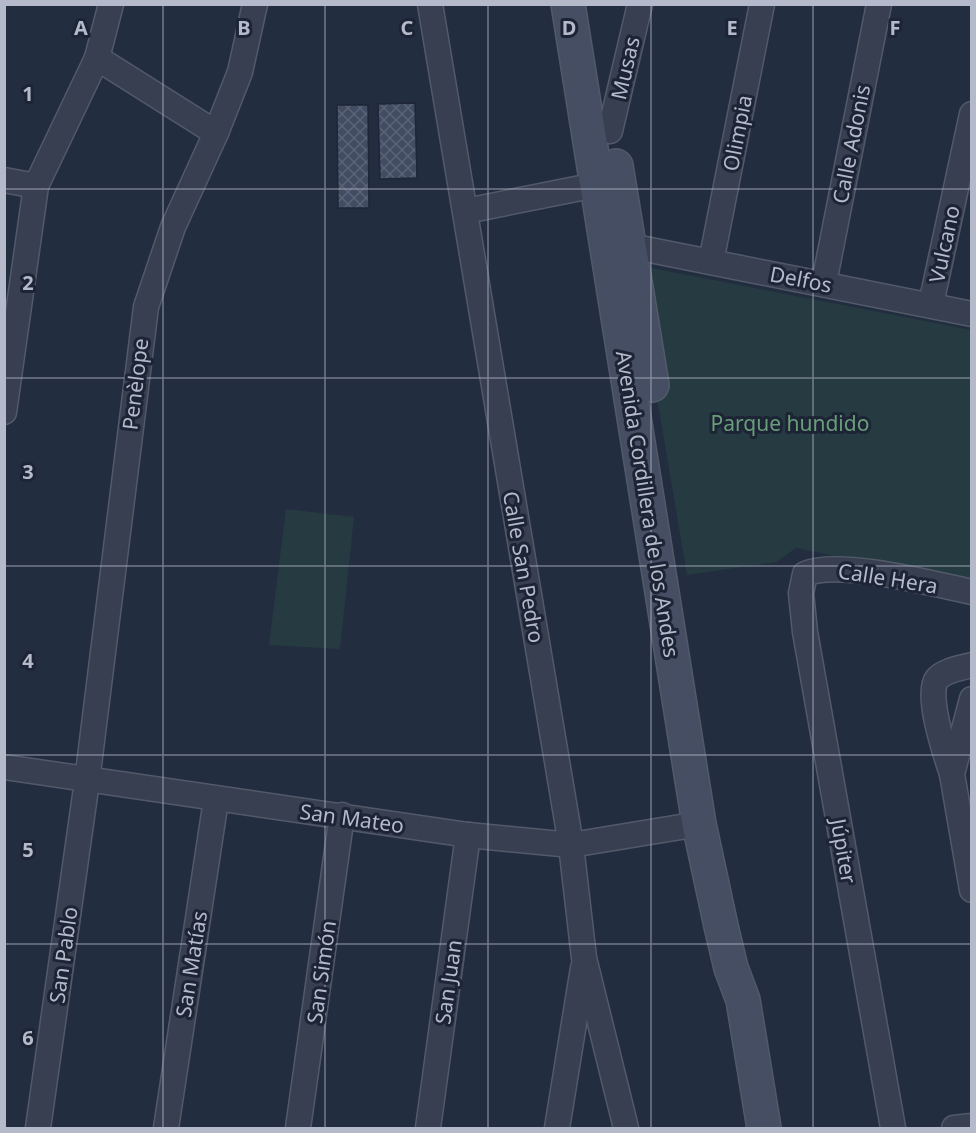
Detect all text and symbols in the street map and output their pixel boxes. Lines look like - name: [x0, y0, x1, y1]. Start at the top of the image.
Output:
- text: A: [74, 14, 88, 41]
- text: B: [237, 14, 251, 41]
- text: C: [401, 14, 414, 41]
- text: D: [562, 14, 576, 41]
- text: E: [726, 14, 738, 41]
- text: F: [890, 14, 900, 41]
- street label: Musas: [604, 34, 646, 102]
- text: 1: [22, 80, 34, 107]
- street label: Calle Adonis: [826, 82, 876, 206]
- street label: Olimpia: [716, 93, 758, 173]
- street label: Vulcano: [922, 203, 966, 285]
- street label: Delfos: [768, 259, 834, 299]
- text: 2: [22, 269, 34, 296]
- street label: Penèlope: [115, 337, 155, 431]
- street label: Avenida Cordillera de los Andes: [610, 349, 686, 659]
- park label: Parque hundido: [711, 409, 869, 437]
- text: 3: [22, 458, 34, 485]
- street label: Calle San Pedro: [497, 489, 551, 645]
- street label: Calle Hera: [836, 556, 940, 600]
- text: 4: [22, 647, 34, 674]
- street label: San Mateo: [298, 797, 406, 839]
- street label: Júpiter: [824, 815, 863, 886]
- text: 5: [22, 836, 34, 863]
- street label: San Pablo: [42, 905, 84, 1005]
- street label: San Matías: [169, 909, 213, 1019]
- street label: San Simón: [300, 919, 342, 1025]
- street label: San Juan: [428, 938, 468, 1026]
- text: 6: [22, 1024, 34, 1051]

